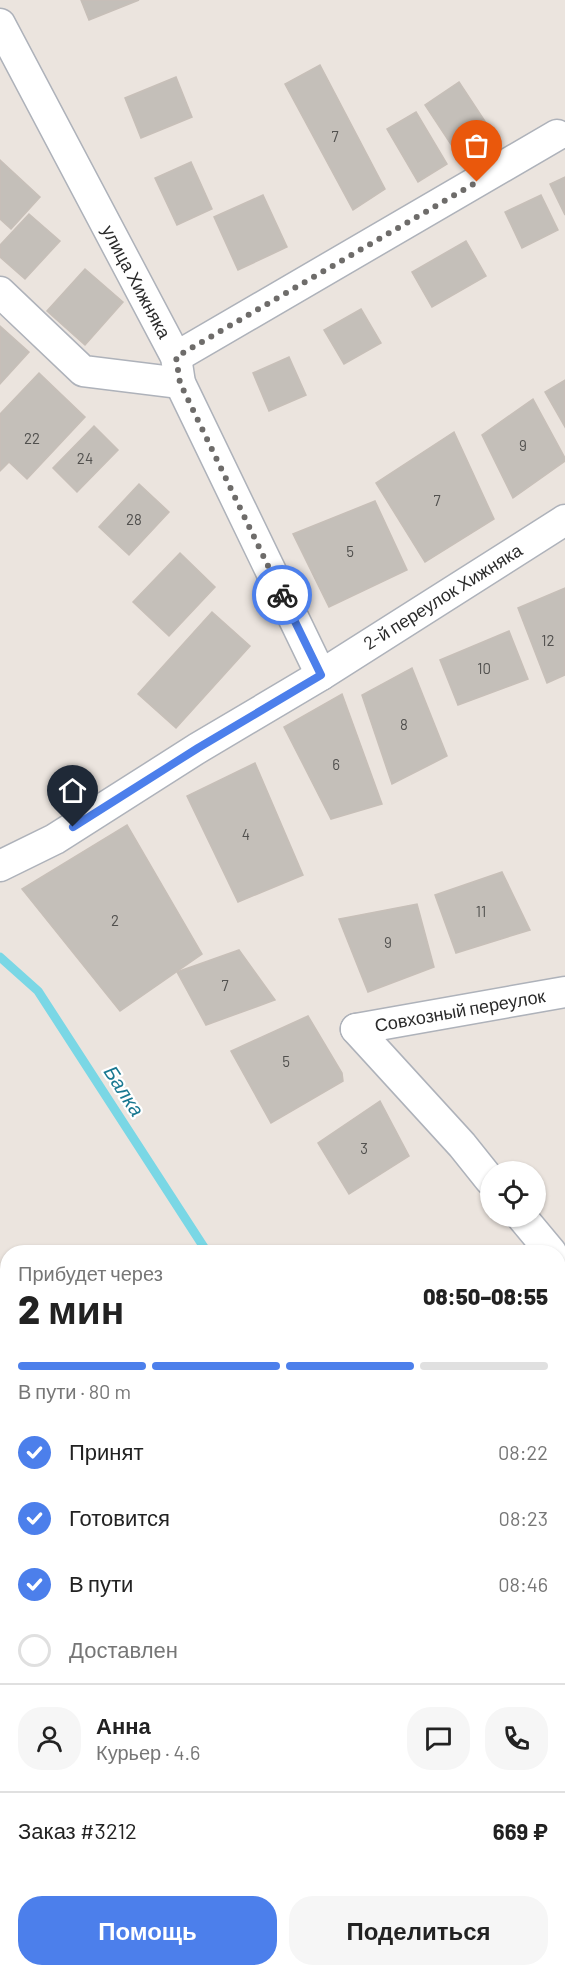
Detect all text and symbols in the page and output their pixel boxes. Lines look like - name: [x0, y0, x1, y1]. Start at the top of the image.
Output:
- pin: [451, 120, 502, 182]
- house number: 7: [331, 127, 339, 145]
- icon: bag: [460, 129, 493, 162]
- street label: улица Хижняка: [98, 221, 176, 343]
- house number: 22: [24, 429, 40, 447]
- house number: 9: [519, 436, 527, 454]
- house number: 24: [77, 449, 93, 467]
- house number: 7: [433, 491, 441, 509]
- house number: 28: [126, 510, 142, 528]
- street label: 2-й переулок Хижняка: [359, 538, 527, 654]
- house number: 5: [346, 542, 354, 560]
- courier: [252, 565, 312, 625]
- icon: bike: [266, 579, 299, 612]
- house number: 12: [541, 631, 555, 649]
- house number: 10: [477, 659, 491, 677]
- house number: 8: [400, 715, 408, 733]
- house number: 6: [332, 755, 340, 773]
- pin: [47, 765, 98, 827]
- icon: home: [56, 774, 89, 807]
- house number: 4: [242, 825, 250, 843]
- house number: 11: [476, 902, 486, 920]
- house number: 2: [111, 911, 119, 929]
- house number: 9: [384, 933, 392, 951]
- house number: 7: [221, 976, 229, 994]
- street label: Совхозный переулок: [373, 984, 547, 1036]
- house number: 5: [282, 1052, 290, 1070]
- water label: Балка: [100, 1061, 150, 1120]
- house number: 3: [360, 1139, 368, 1157]
- map controls: [480, 1161, 546, 1227]
- button: locate: [480, 1161, 546, 1227]
- text: Прибудет через: [18, 1261, 163, 1285]
- text: 08:50–08:55: [423, 1283, 548, 1309]
- text: 2 мин: [18, 1285, 124, 1332]
- text: В пути · 80 m: [18, 1379, 131, 1403]
- icon: check: [18, 1436, 51, 1469]
- text: Принят: [69, 1438, 143, 1464]
- text: 08:22: [498, 1440, 548, 1464]
- icon: check: [18, 1502, 51, 1535]
- text: Готовится: [69, 1504, 170, 1530]
- text: 08:23: [499, 1506, 548, 1530]
- icon: check: [18, 1568, 51, 1601]
- text: В пути: [69, 1570, 133, 1596]
- text: 08:46: [498, 1572, 548, 1596]
- text: Доставлен: [69, 1636, 178, 1662]
- button: person: [18, 1707, 81, 1770]
- button: chat: [407, 1707, 470, 1770]
- button: phone: [485, 1707, 548, 1770]
- text: Анна: [96, 1712, 151, 1738]
- text: Курьер · 4.6: [96, 1740, 200, 1764]
- text: Заказ #3212: [18, 1817, 137, 1843]
- text: 669 ₽: [493, 1818, 548, 1844]
- button: Помощь: [18, 1896, 277, 1965]
- button: Поделиться: [289, 1896, 548, 1965]

